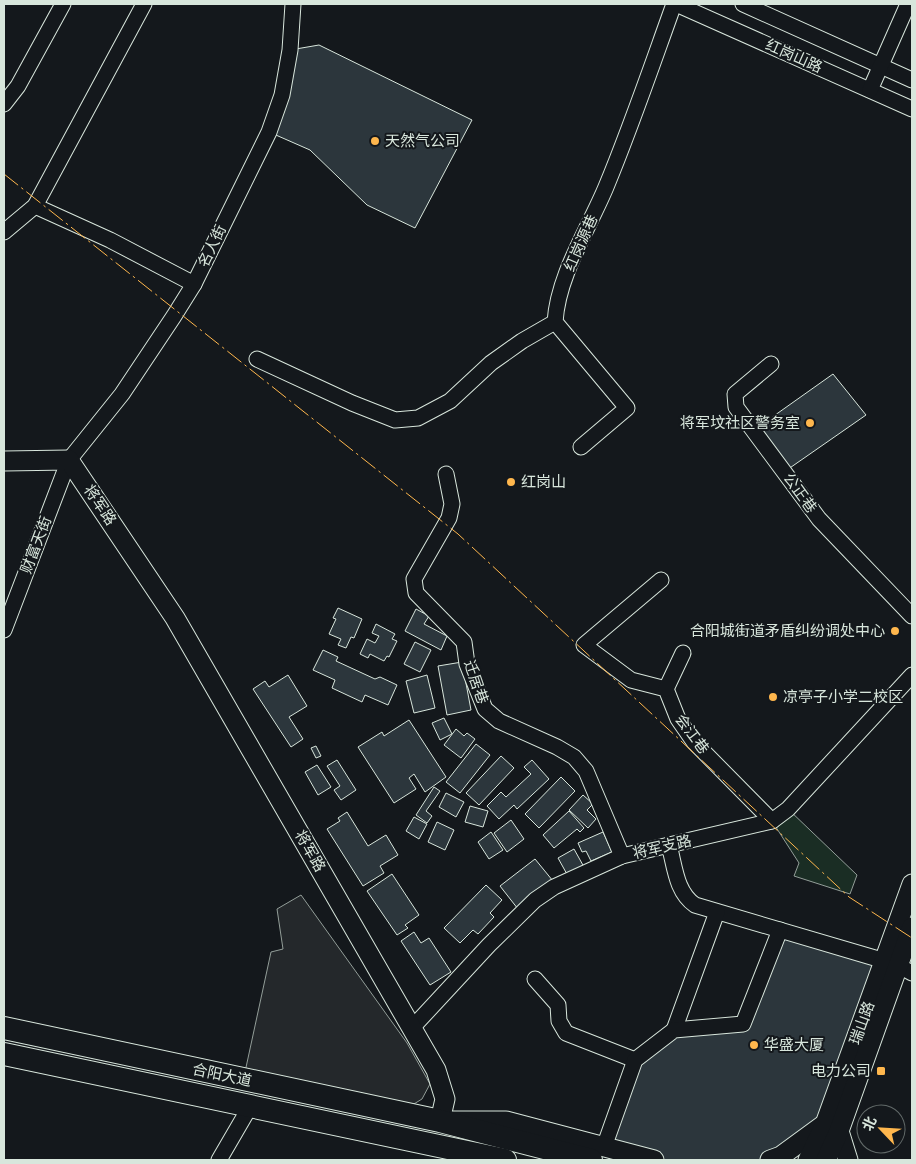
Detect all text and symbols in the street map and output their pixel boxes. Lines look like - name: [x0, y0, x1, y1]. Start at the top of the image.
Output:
- street label: 红岗山路: [763, 35, 825, 76]
- place label: 天然气公司: [385, 131, 460, 149]
- marker: 天然气公司: [369, 135, 381, 147]
- street label: 红岗源巷: [560, 212, 601, 274]
- street label: 名人街: [193, 221, 229, 270]
- place label: 将军坟社区警务室: [680, 413, 800, 431]
- marker: 将军坟社区警务室: [804, 417, 816, 429]
- street label: 公正巷: [780, 469, 821, 516]
- place label: 红岗山: [521, 472, 566, 490]
- marker: 红岗山: [505, 476, 517, 488]
- street label: 将军路: [81, 481, 121, 528]
- street label: 财富天街: [16, 513, 54, 576]
- place label: 合阳城街道矛盾纠纷调处中心: [690, 621, 885, 639]
- marker: 合阳城街道矛盾纠纷调处中心: [889, 625, 901, 637]
- street label: 迁居巷: [461, 657, 493, 706]
- place label: 凉亭子小学二校区: [783, 687, 903, 705]
- marker: 凉亭子小学二校区: [767, 691, 779, 703]
- street label: 会江巷: [672, 710, 714, 757]
- street label: 将军路: [292, 827, 330, 874]
- street label: 将军支路: [631, 831, 693, 862]
- street label: 瑞山路: [845, 998, 877, 1047]
- place label: 华盛大厦: [764, 1035, 824, 1053]
- marker: 华盛大厦: [748, 1039, 760, 1051]
- street label: 合阳大道: [191, 1059, 253, 1089]
- place label: 电力公司: [811, 1061, 871, 1079]
- marker: 电力公司: [875, 1065, 887, 1077]
- north arrow: [856, 1104, 906, 1154]
- text: 北: [858, 1113, 879, 1133]

